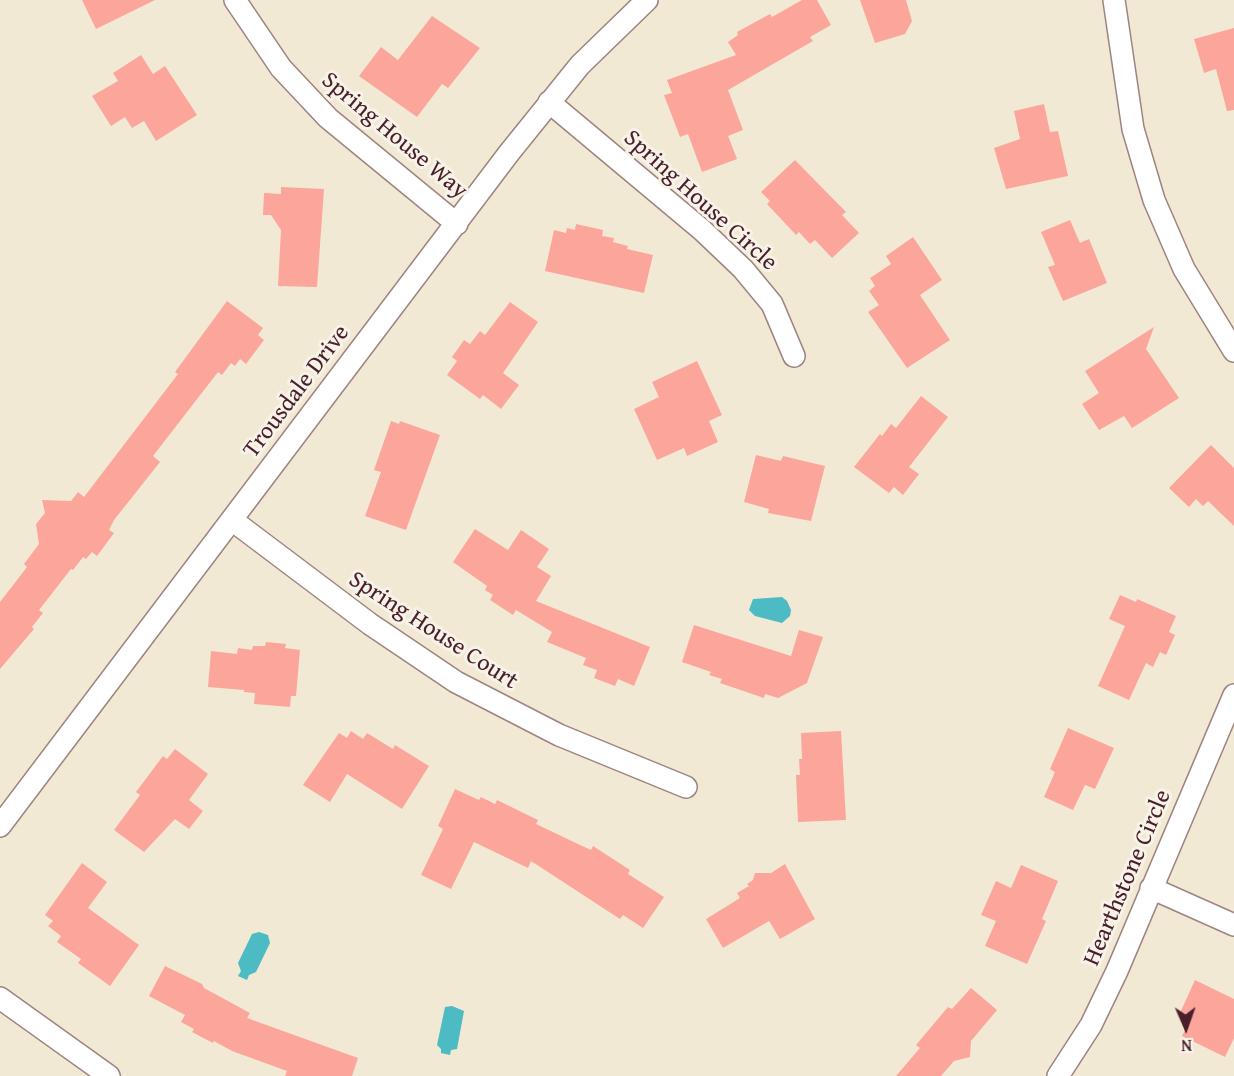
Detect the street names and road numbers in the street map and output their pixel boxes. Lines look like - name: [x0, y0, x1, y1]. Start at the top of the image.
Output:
- street label: Spring House Way: [315, 66, 473, 206]
- street label: Spring House Circle: [617, 124, 783, 278]
- street label: Trousdale Drive: [238, 320, 356, 464]
- street label: Spring House Court: [343, 566, 523, 696]
- street label: Hearthstone Circle: [1078, 786, 1178, 970]

